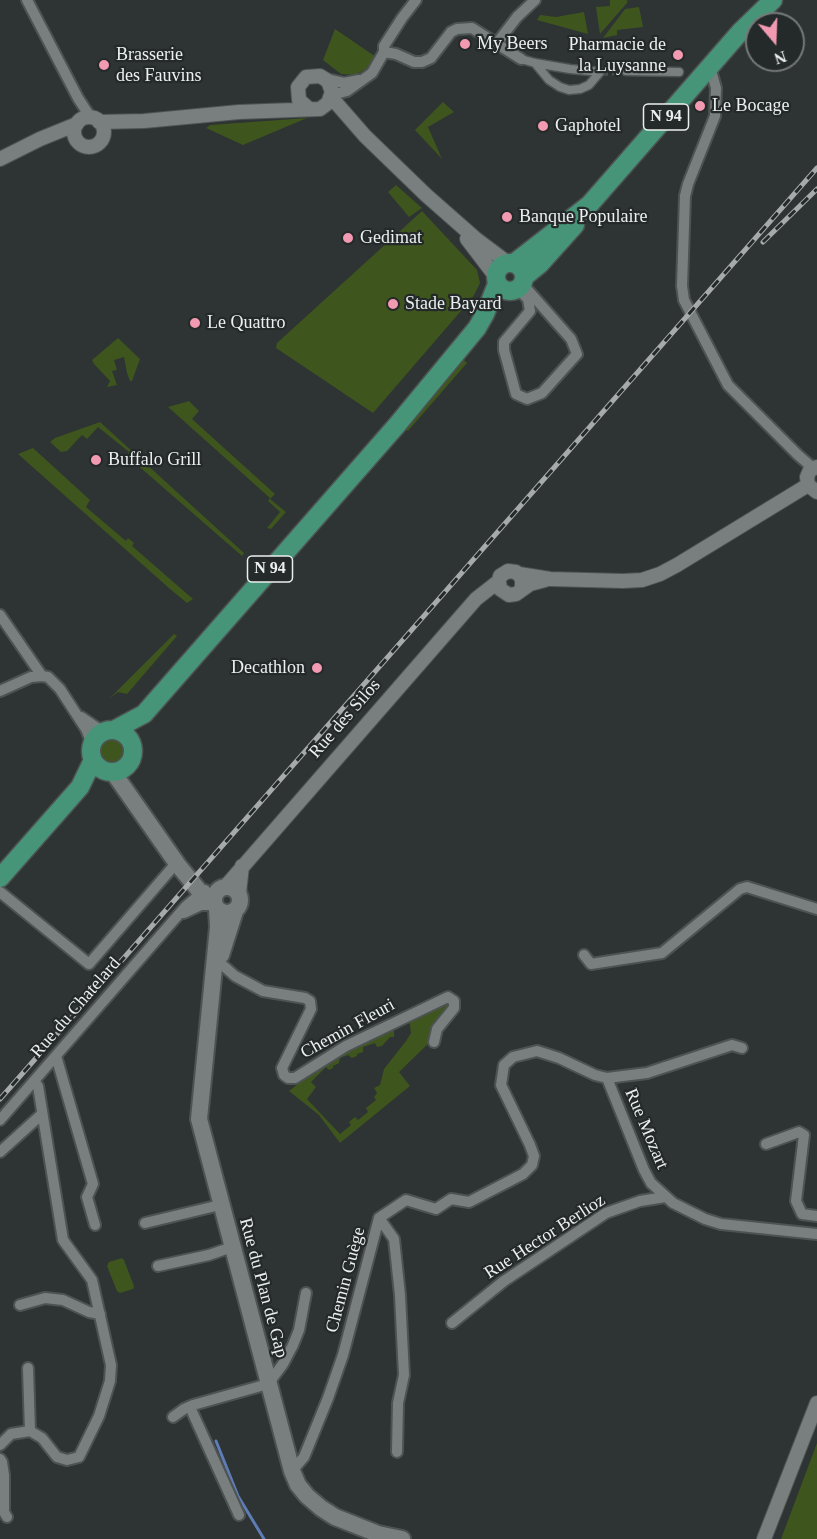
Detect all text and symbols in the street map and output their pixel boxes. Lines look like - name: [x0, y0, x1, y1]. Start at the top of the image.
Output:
- north arrow: [745, 12, 805, 72]
- place label: My Beers: [477, 33, 547, 55]
- place label: Pharmacie de la Luysanne: [569, 34, 666, 76]
- marker: My Beers: [458, 37, 472, 51]
- place label: Brasserie des Fauvins: [116, 44, 201, 86]
- marker: Pharmacie de la Luysanne: [671, 48, 685, 62]
- text: N: [772, 48, 789, 68]
- marker: Brasserie des Fauvins: [97, 58, 111, 72]
- place label: Le Bocage: [712, 95, 789, 117]
- marker: Le Bocage: [693, 99, 707, 113]
- road number: N 94: [644, 104, 688, 130]
- place label: Gaphotel: [555, 115, 621, 137]
- marker: Gaphotel: [536, 119, 550, 133]
- place label: Banque Populaire: [519, 206, 647, 228]
- marker: Banque Populaire: [500, 210, 514, 224]
- place label: Gedimat: [360, 227, 422, 249]
- marker: Gedimat: [341, 231, 355, 245]
- place label: Stade Bayard: [405, 293, 501, 315]
- marker: Stade Bayard: [386, 297, 400, 311]
- place label: Le Quattro: [207, 312, 285, 334]
- marker: Le Quattro: [188, 316, 202, 330]
- place label: Buffalo Grill: [108, 449, 201, 471]
- marker: Buffalo Grill: [89, 453, 103, 467]
- road number: N 94: [248, 556, 292, 582]
- place label: Decathlon: [231, 657, 305, 679]
- marker: Decathlon: [310, 661, 324, 675]
- street label: Rue des Silos: [305, 675, 385, 763]
- street label: Rue du Chatelard: [27, 953, 125, 1063]
- street label: Chemin Fleuri: [297, 994, 399, 1064]
- street label: Rue Mozart: [619, 1085, 673, 1173]
- street label: Rue Hector Berlioz: [480, 1190, 610, 1284]
- street label: Rue du Plan de Gap: [234, 1216, 292, 1360]
- street label: Chemin Guège: [322, 1225, 370, 1335]

